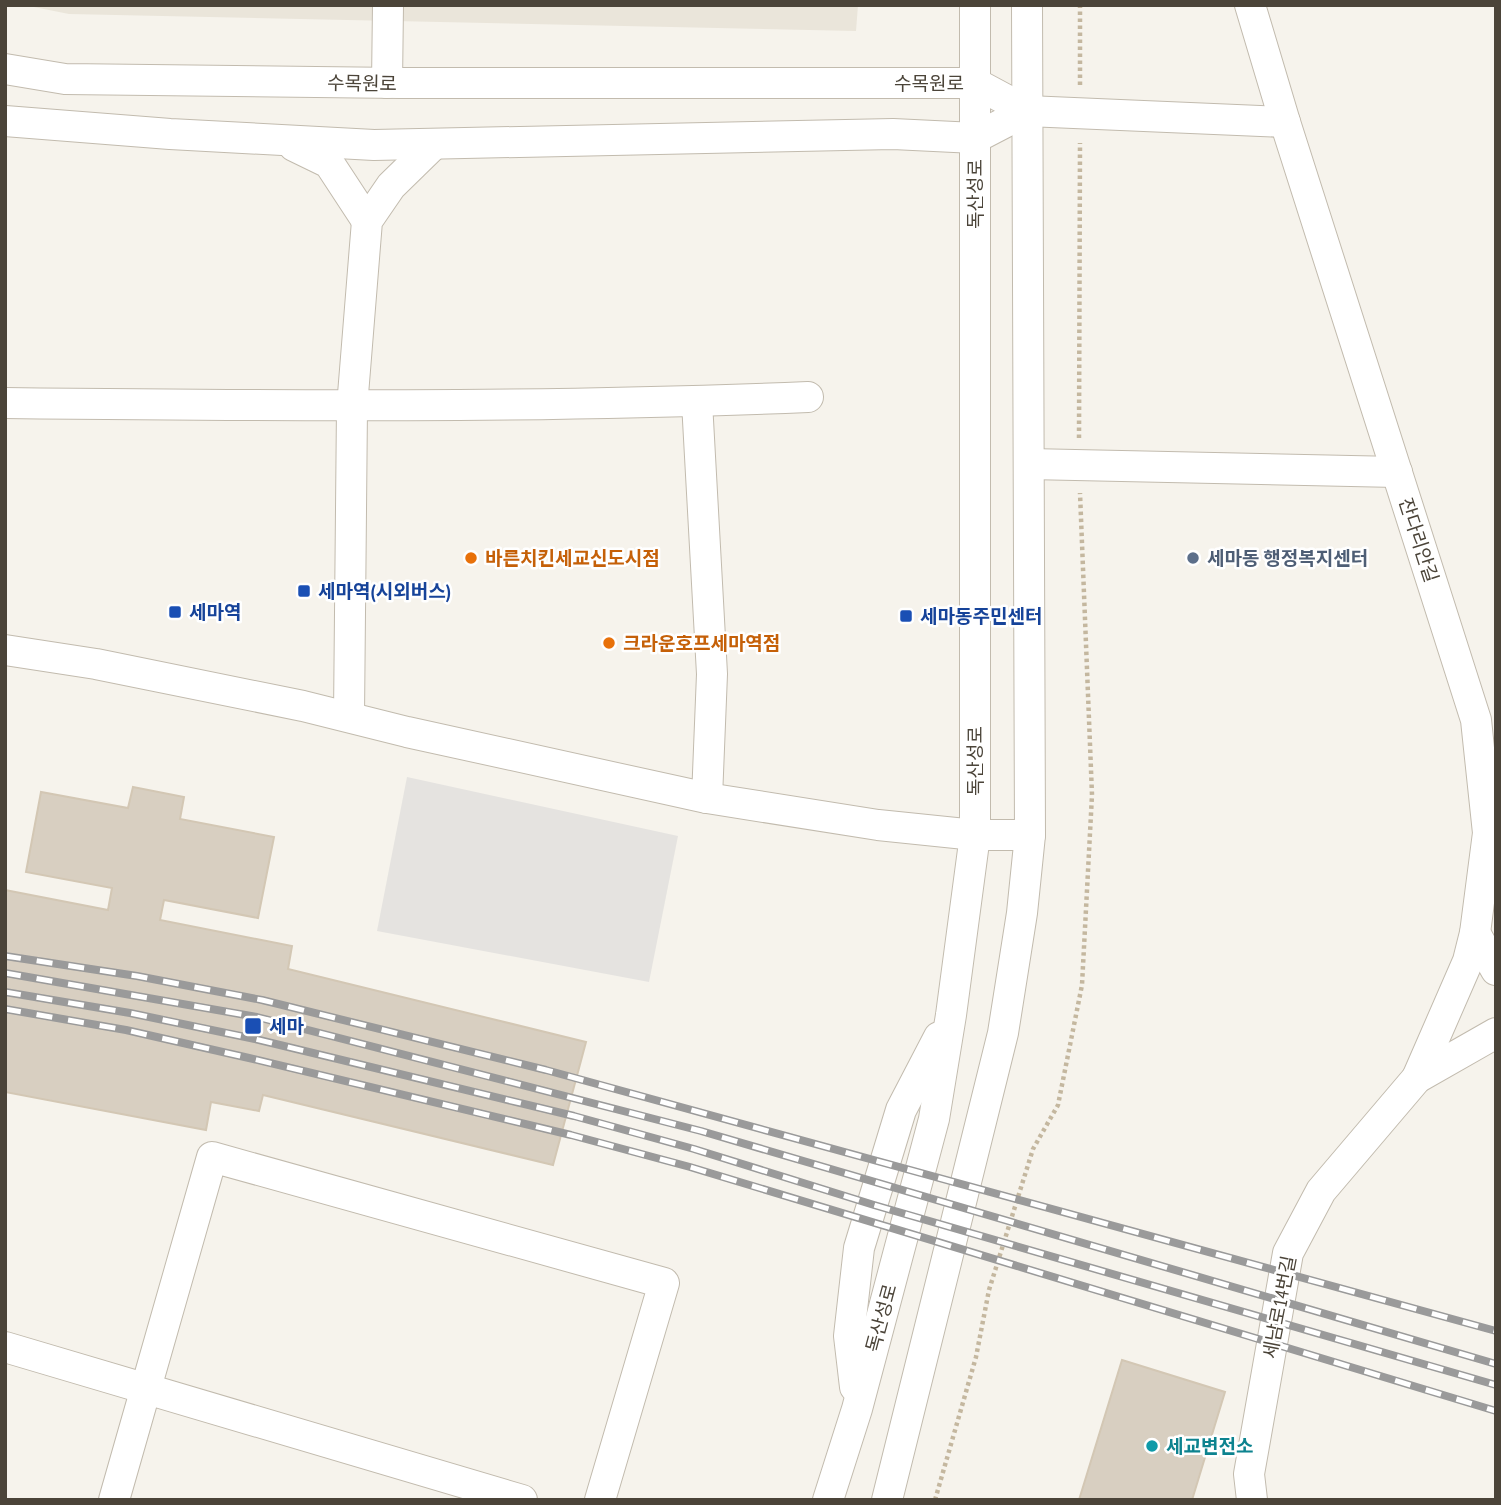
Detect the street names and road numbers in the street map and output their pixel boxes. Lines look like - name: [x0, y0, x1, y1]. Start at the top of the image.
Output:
- street label: 수목원로: [327, 70, 397, 96]
- street label: 수목원로: [894, 71, 964, 95]
- street label: 독산성로: [963, 159, 987, 229]
- street label: 잔다리안길: [1394, 495, 1444, 585]
- street label: 독산성로: [963, 726, 987, 796]
- street label: 세남로14번길: [1257, 1253, 1301, 1361]
- street label: 독산성로: [860, 1281, 902, 1355]

